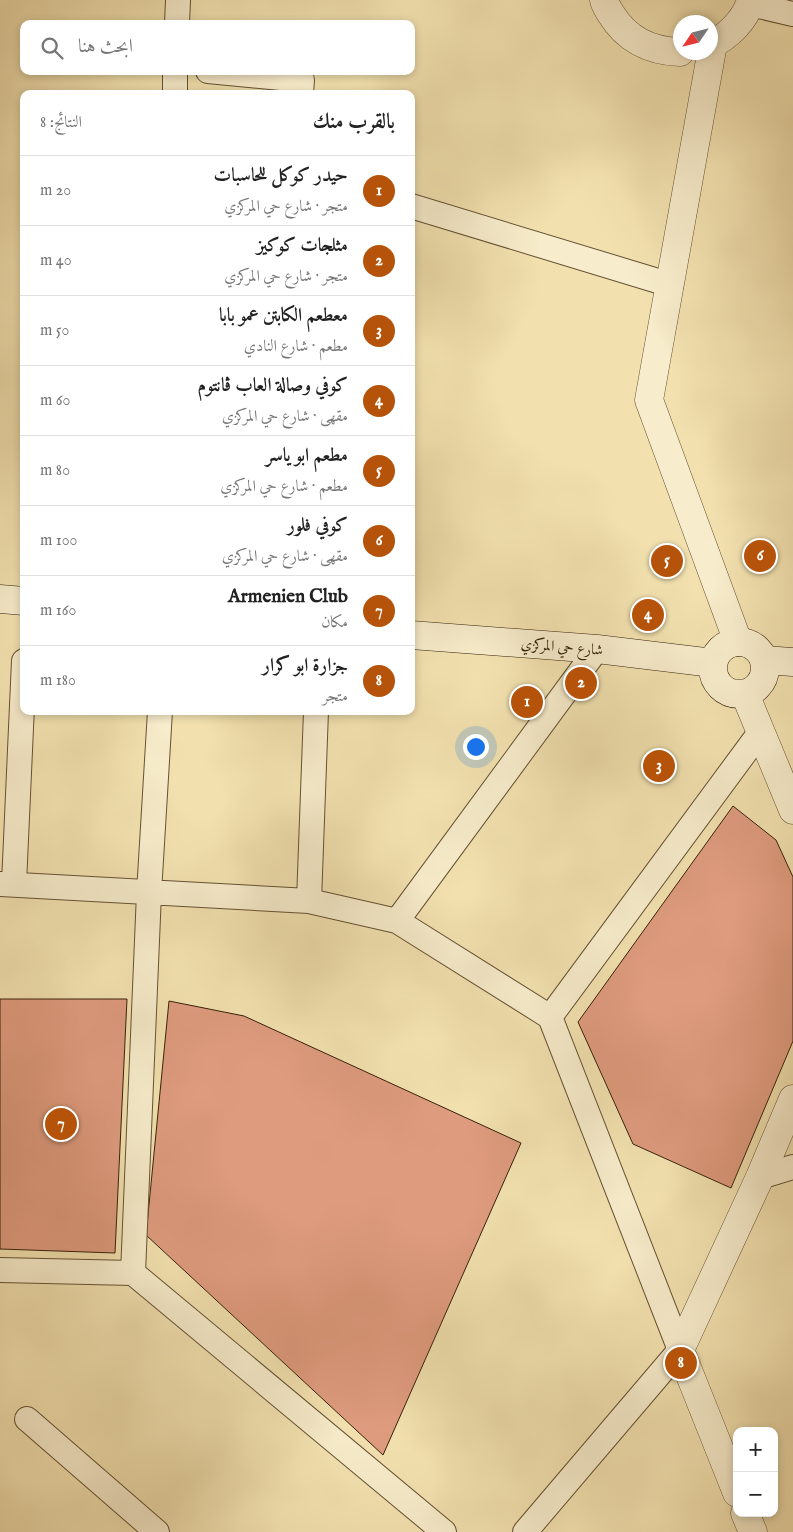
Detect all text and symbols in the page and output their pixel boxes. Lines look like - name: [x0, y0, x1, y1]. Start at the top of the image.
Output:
- north arrow: [673, 15, 718, 60]
- search box: [20, 20, 415, 75]
- icon: search: [38, 34, 66, 62]
- text: ابحث هنا: [78, 35, 133, 59]
- text: بالقرب منك: [313, 109, 395, 136]
- text: النتائج: 8: [40, 113, 82, 133]
- text: حيدر كوكل للحاسبات: [214, 164, 348, 188]
- text: 20 m: [40, 181, 71, 201]
- text: 1: [376, 181, 382, 201]
- text: متجر · شارع حي المركزي: [224, 197, 348, 217]
- text: مثلجات كوكيز: [257, 234, 348, 258]
- text: 40 m: [40, 251, 72, 271]
- text: 2: [375, 251, 383, 271]
- text: متجر · شارع حي المركزي: [224, 267, 348, 287]
- text: معطعم الكابتن عمو بابا: [219, 304, 348, 328]
- text: 50 m: [40, 321, 69, 341]
- text: 3: [376, 321, 382, 341]
- text: مطعم · شارع النادي: [244, 337, 348, 357]
- text: كوفي وصالة العاب ڤانتوم: [198, 374, 348, 398]
- text: 60 m: [40, 391, 70, 411]
- text: 4: [375, 391, 383, 411]
- text: مقهى · شارع حي المركزي: [222, 407, 348, 427]
- text: مطعم ابو ياسر: [266, 444, 348, 468]
- text: 80 m: [40, 461, 70, 481]
- text: 5: [376, 461, 382, 481]
- text: مطعم · شارع حي المركزي: [220, 477, 348, 497]
- text: كوفي فلور: [287, 514, 348, 538]
- text: 100 m: [40, 531, 77, 551]
- text: 6: [376, 531, 382, 551]
- pin: 6: [744, 537, 776, 575]
- pin: 5: [651, 542, 683, 580]
- text: مقهى · شارع حي المركزي: [222, 547, 348, 567]
- text: Armenien Club: [228, 585, 348, 609]
- pin: 4: [632, 596, 664, 634]
- text: 160 m: [40, 601, 76, 621]
- text: 7: [375, 601, 383, 621]
- text: مكان: [321, 613, 348, 633]
- street label: شارع حي المركزي: [520, 634, 604, 663]
- text: جزارة ابو كرار: [262, 654, 348, 678]
- pin: 2: [565, 664, 597, 702]
- text: 180 m: [40, 671, 76, 691]
- text: 8: [376, 671, 382, 691]
- pin: 1: [511, 683, 543, 721]
- text: متجر: [323, 687, 348, 707]
- your location: [463, 734, 489, 760]
- pin: 3: [643, 747, 675, 785]
- pin: 7: [45, 1105, 77, 1143]
- pin: 8: [665, 1344, 697, 1382]
- map controls: [733, 1427, 778, 1517]
- button: +: [733, 1427, 778, 1472]
- button: −: [733, 1472, 778, 1517]

